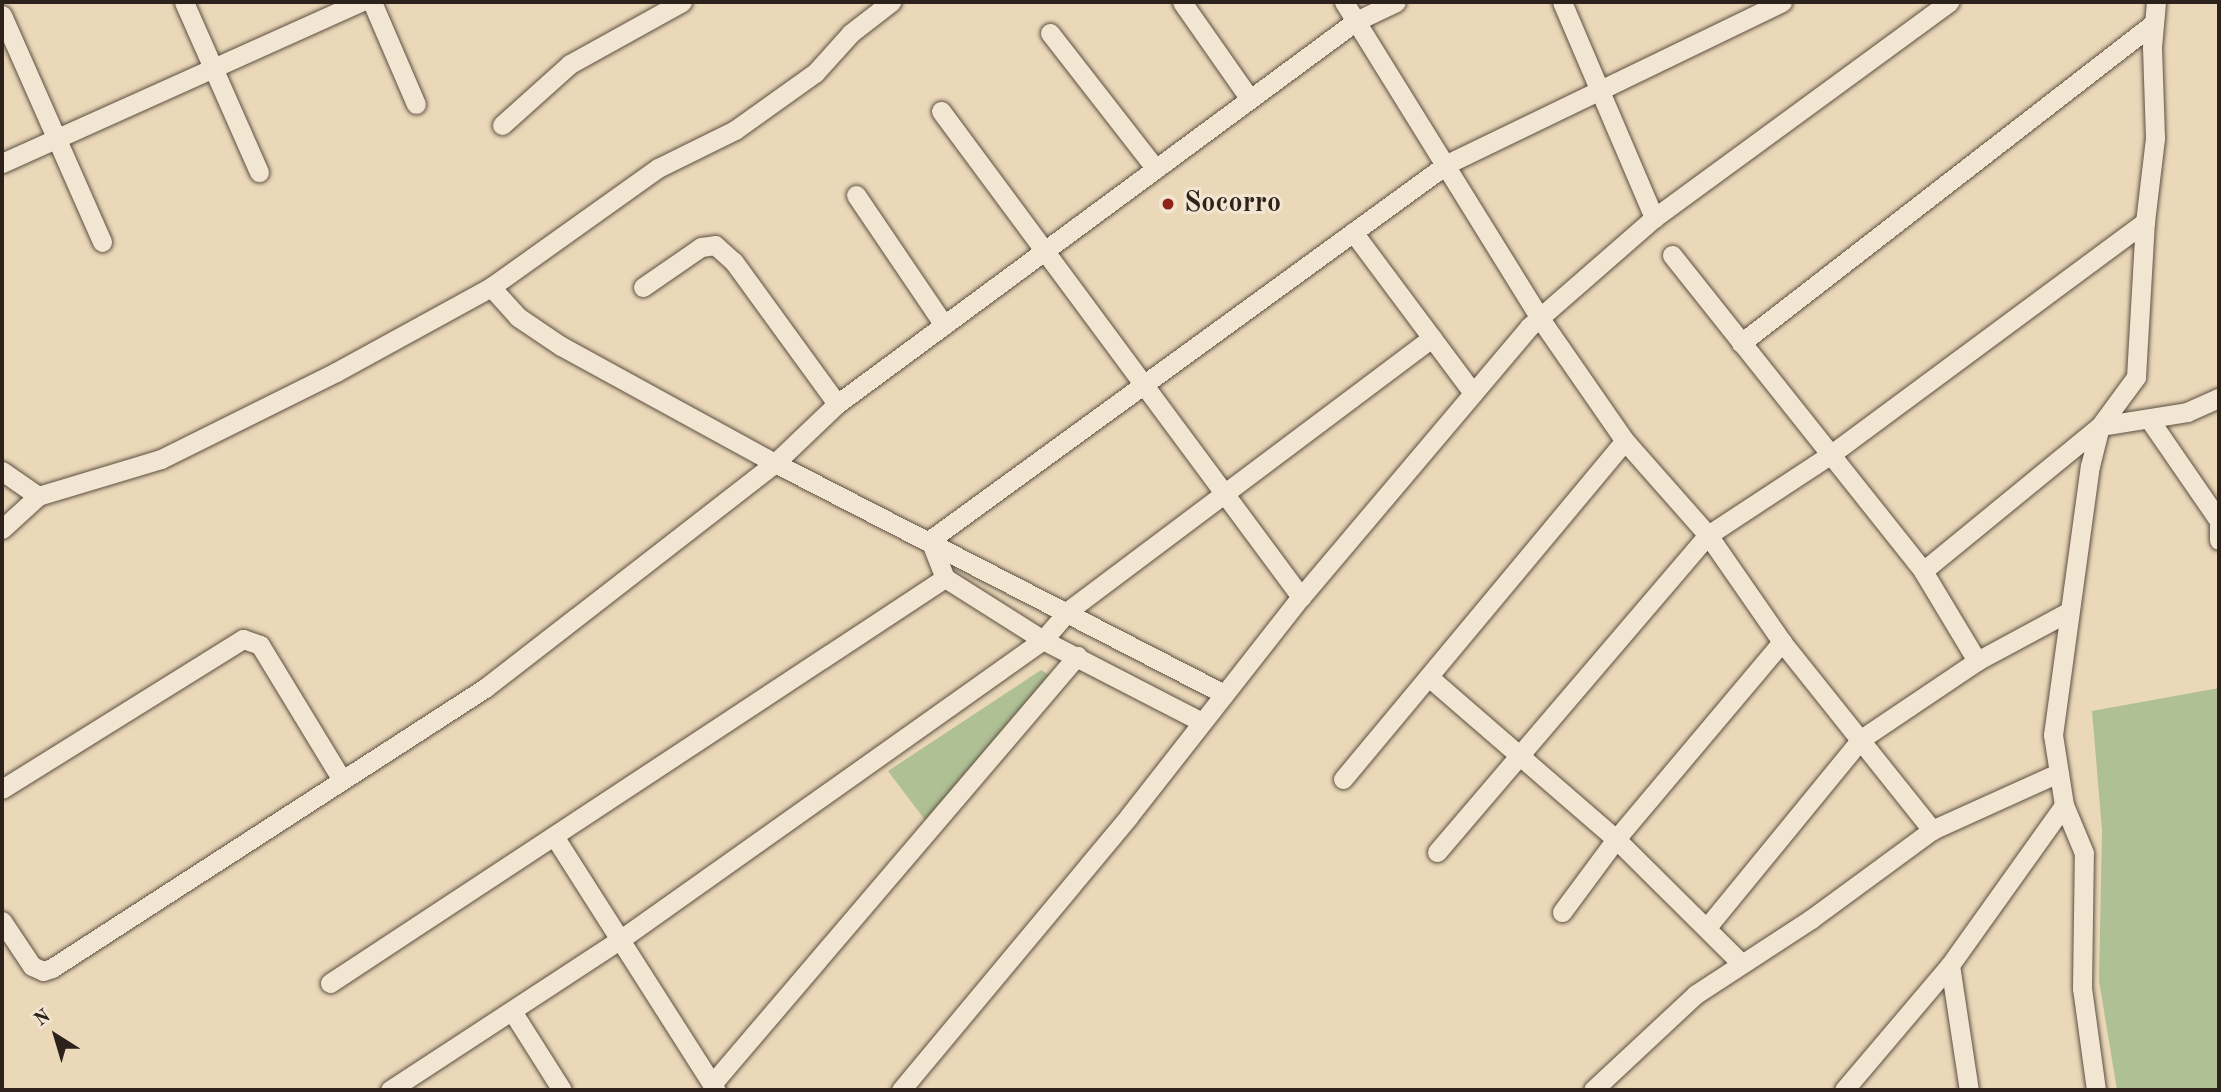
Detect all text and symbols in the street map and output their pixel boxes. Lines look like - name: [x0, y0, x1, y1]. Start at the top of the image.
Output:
- place label: Socorro: [1184, 187, 1281, 221]
- marker: Socorro: [1158, 194, 1178, 214]
- north arrow: [21, 1001, 91, 1071]
- text: N: [32, 1007, 55, 1031]

